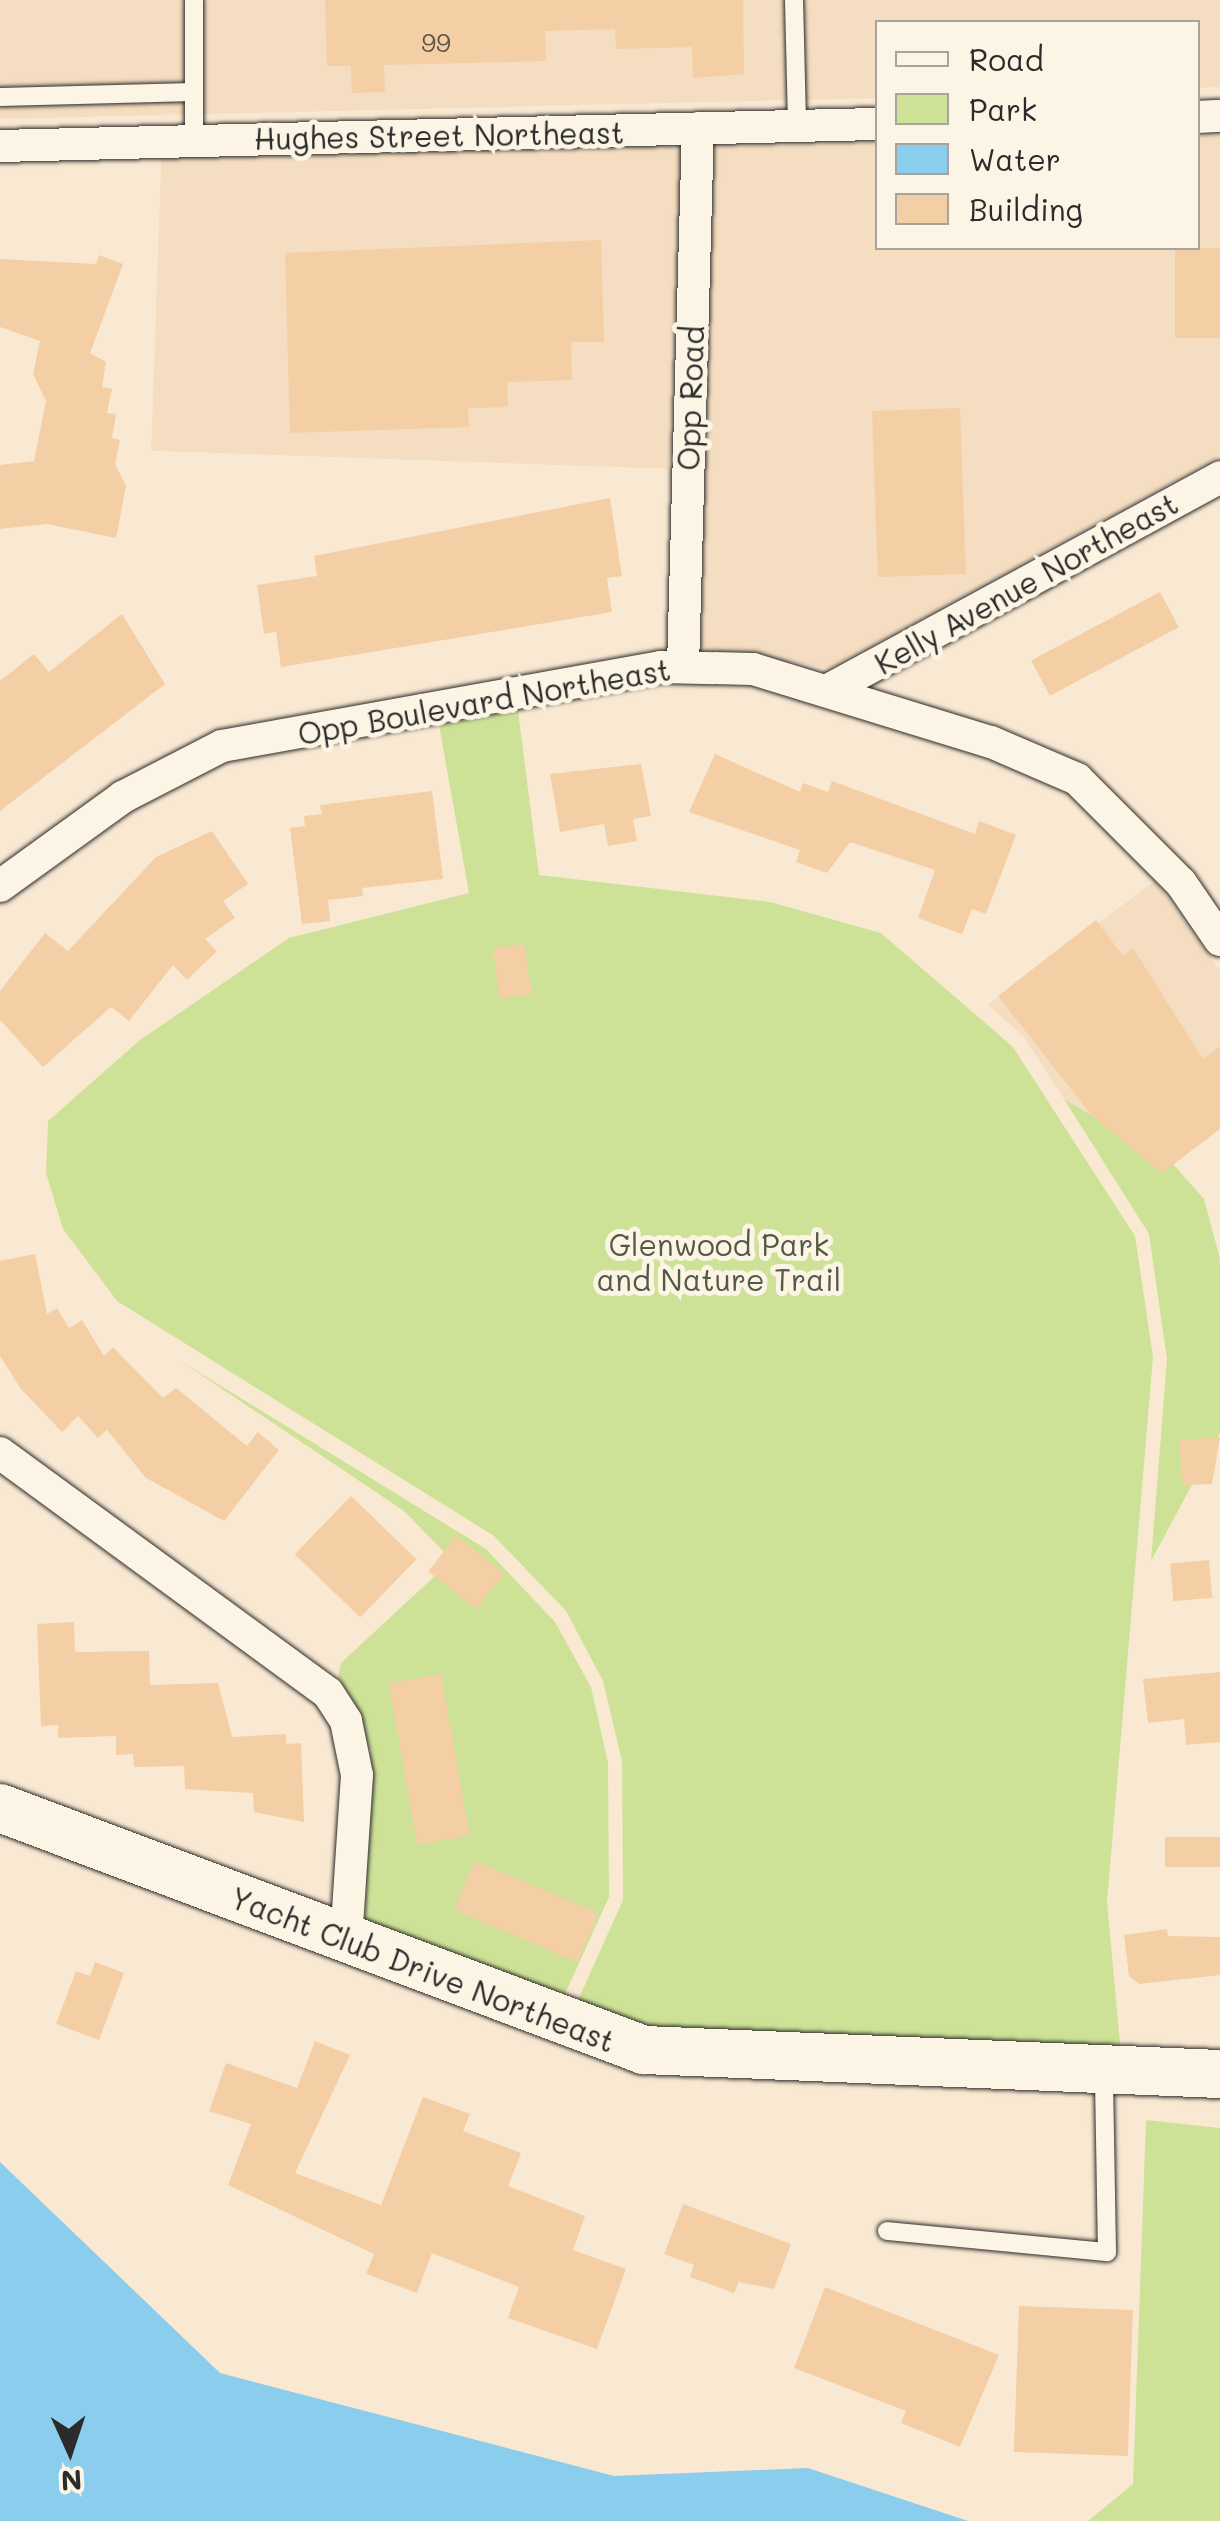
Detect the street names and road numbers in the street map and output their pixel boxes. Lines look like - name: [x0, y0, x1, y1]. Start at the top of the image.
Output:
- street label: Hughes Street Northeast: [254, 114, 624, 156]
- street label: Opp Road: [669, 325, 711, 471]
- street label: Kelly Avenue Northeast: [868, 485, 1184, 681]
- street label: Opp Boulevard Northeast: [295, 650, 673, 752]
- street label: Yacht Club Drive Northeast: [226, 1879, 620, 2059]

